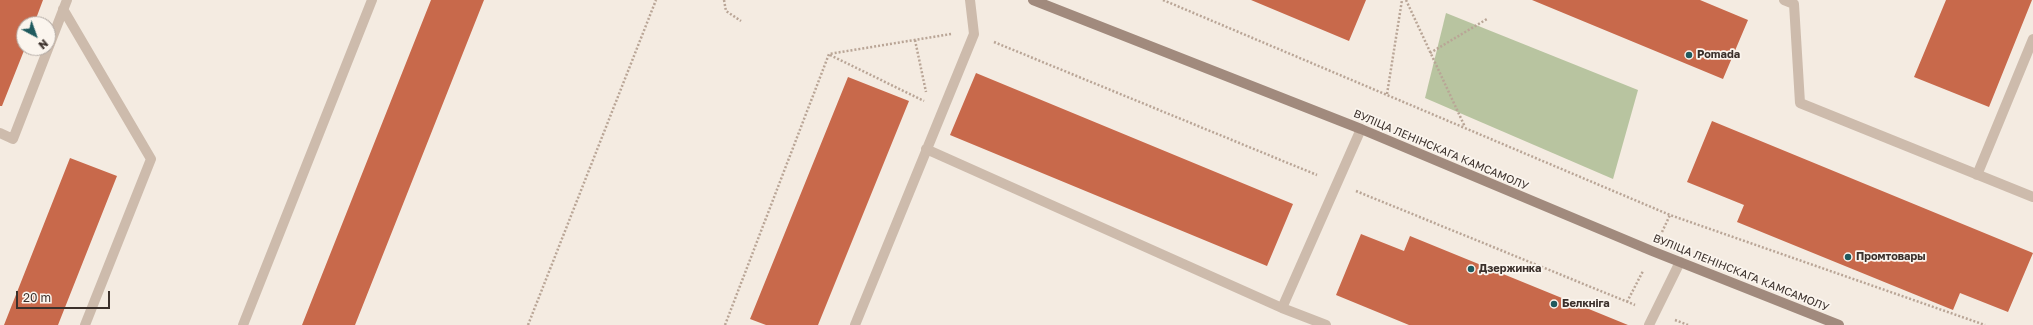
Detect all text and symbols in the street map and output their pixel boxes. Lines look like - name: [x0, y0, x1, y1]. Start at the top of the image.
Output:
- north arrow: [16, 16, 56, 56]
- text: N: [36, 37, 51, 52]
- place label: Pomada: [1697, 48, 1740, 62]
- marker: Pomada: [1684, 50, 1694, 60]
- street label: ВУЛІЦА ЛЕНІНСКАГА КАМСАМОЛУ: [1352, 107, 1530, 193]
- street label: ВУЛІЦА ЛЕНІНСКАГА КАМСАМОЛУ: [1651, 232, 1831, 314]
- place label: Промтовары: [1856, 250, 1926, 264]
- marker: Промтовары: [1843, 252, 1853, 262]
- place label: Дзержинка: [1479, 262, 1541, 276]
- marker: Дзержинка: [1466, 264, 1476, 274]
- scale bar: [18, 283, 112, 309]
- text: 20 m: [23, 290, 51, 305]
- place label: Белкніга: [1562, 297, 1610, 311]
- marker: Белкніга: [1549, 299, 1559, 309]

